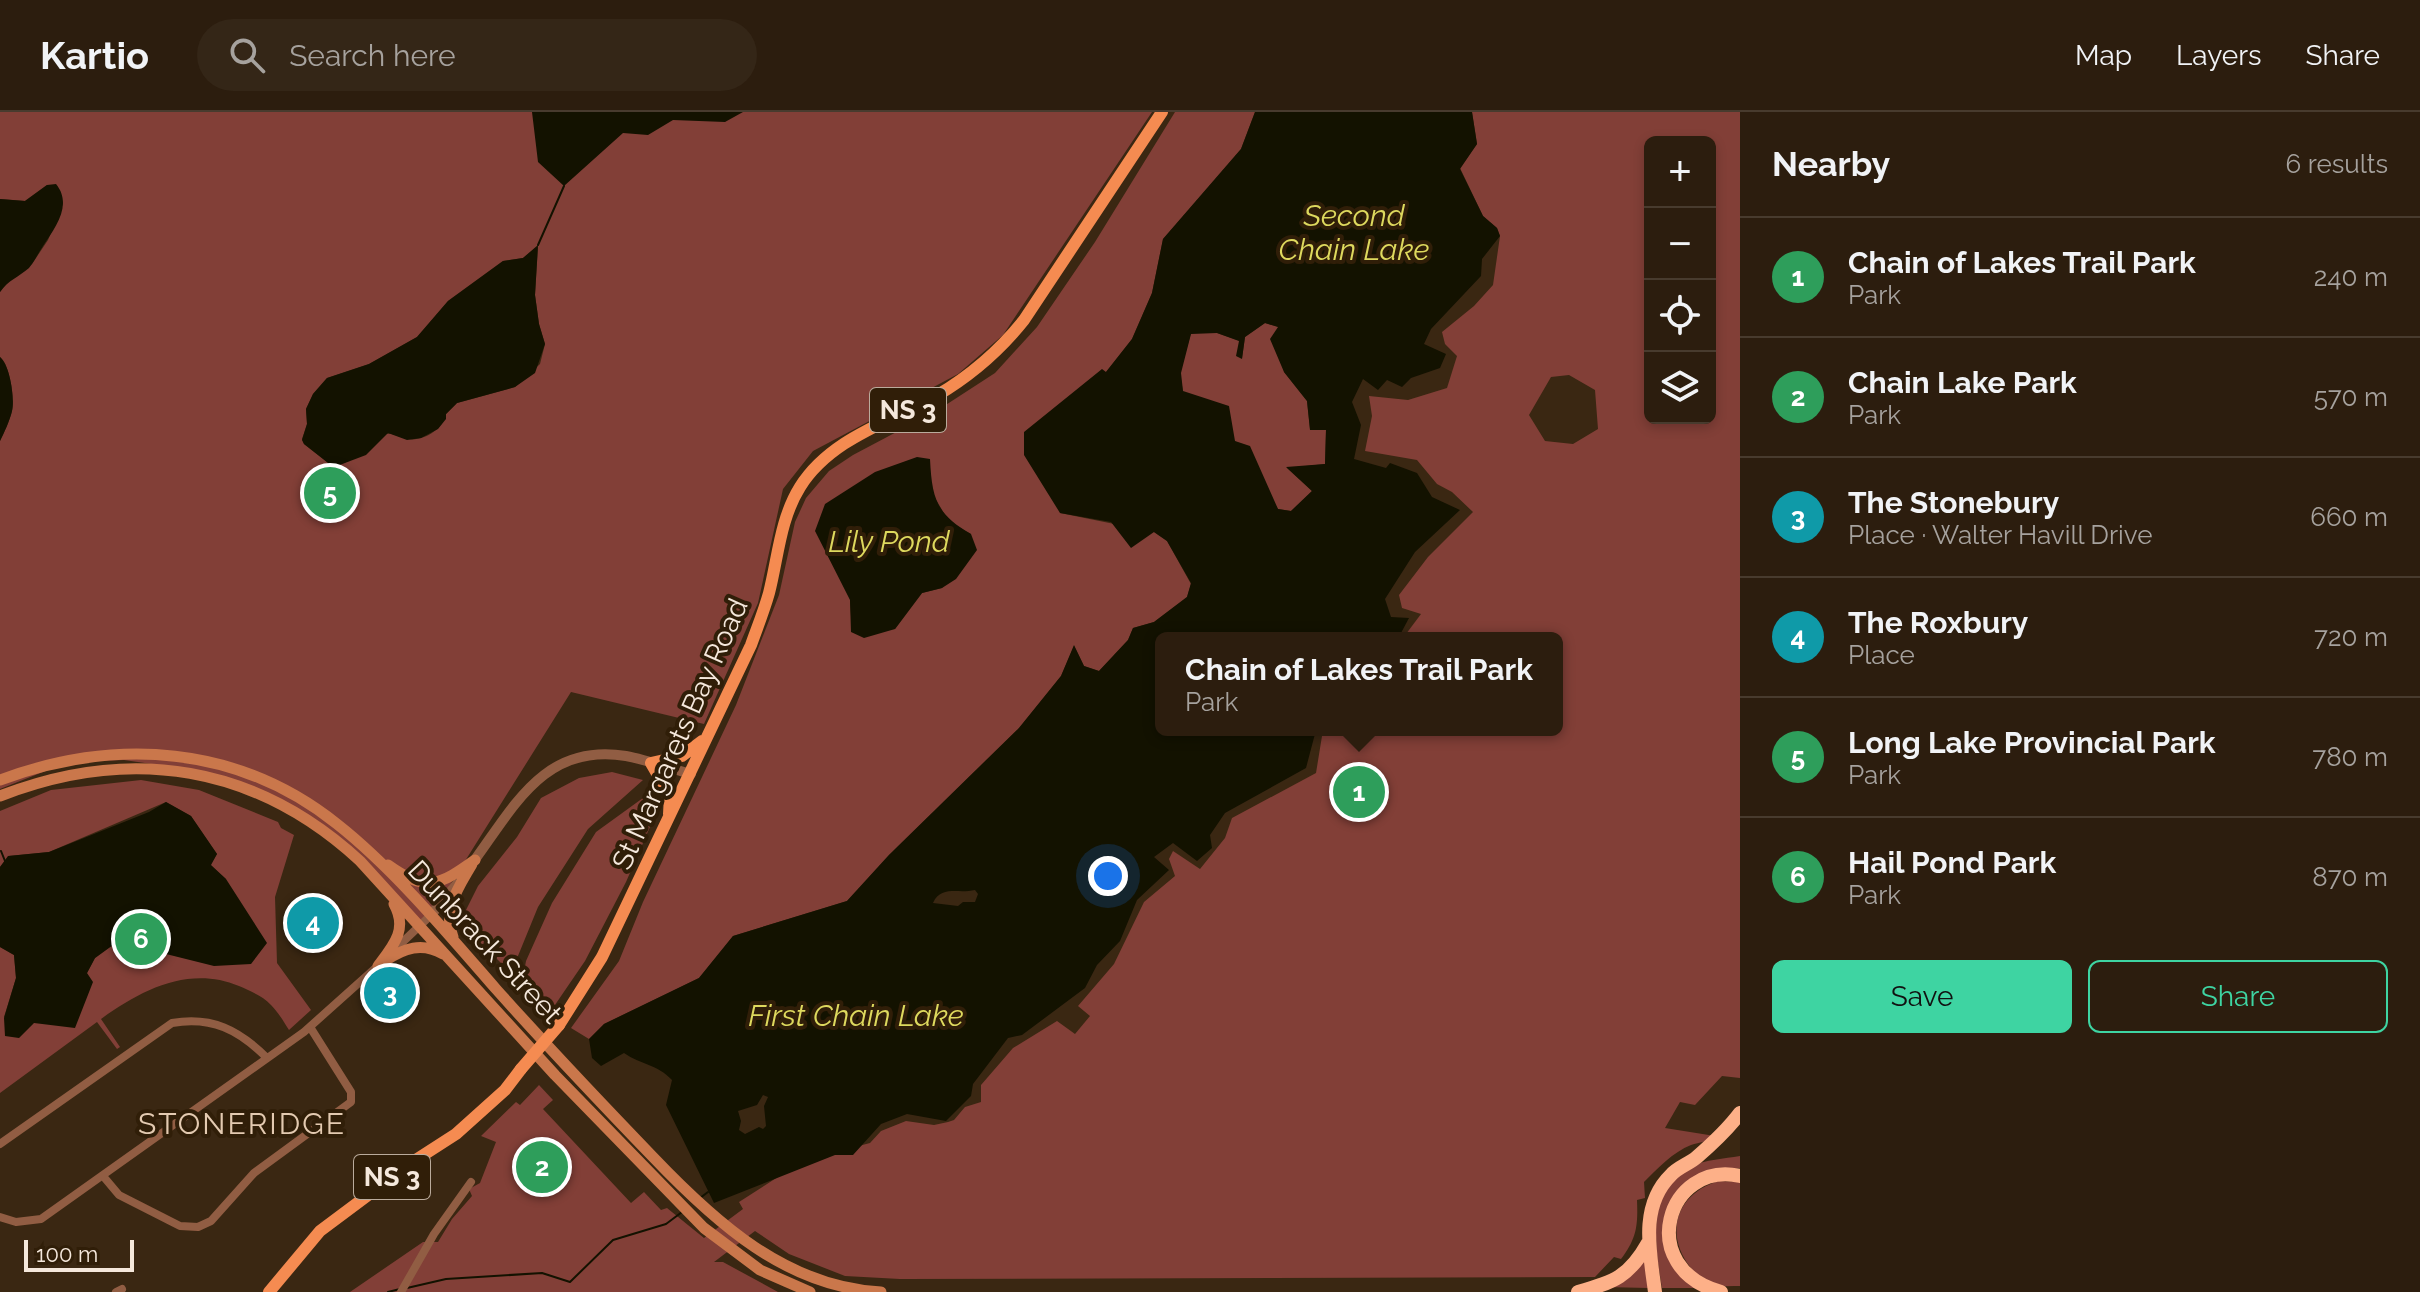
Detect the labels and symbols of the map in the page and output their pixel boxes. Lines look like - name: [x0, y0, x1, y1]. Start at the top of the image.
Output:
- water label: Second Chain Lake: [1279, 198, 1429, 267]
- road number: NS 3: [870, 388, 946, 432]
- pin: 5: [304, 463, 356, 523]
- water label: Lily Pond: [828, 524, 951, 559]
- street label: St Margarets Bay Road: [605, 594, 755, 874]
- pin: 1: [1333, 762, 1385, 822]
- street label: Dunbrack Street: [401, 854, 569, 1031]
- your location: [1088, 856, 1128, 896]
- pin: 4: [287, 893, 339, 953]
- pin: 6: [115, 909, 167, 969]
- pin: 3: [364, 963, 416, 1023]
- water label: First Chain Lake: [748, 998, 964, 1033]
- district label: STONERIDGE: [138, 1106, 346, 1141]
- pin: 2: [516, 1137, 568, 1197]
- road number: NS 3: [354, 1155, 430, 1199]
- scale bar: [24, 1236, 134, 1272]

